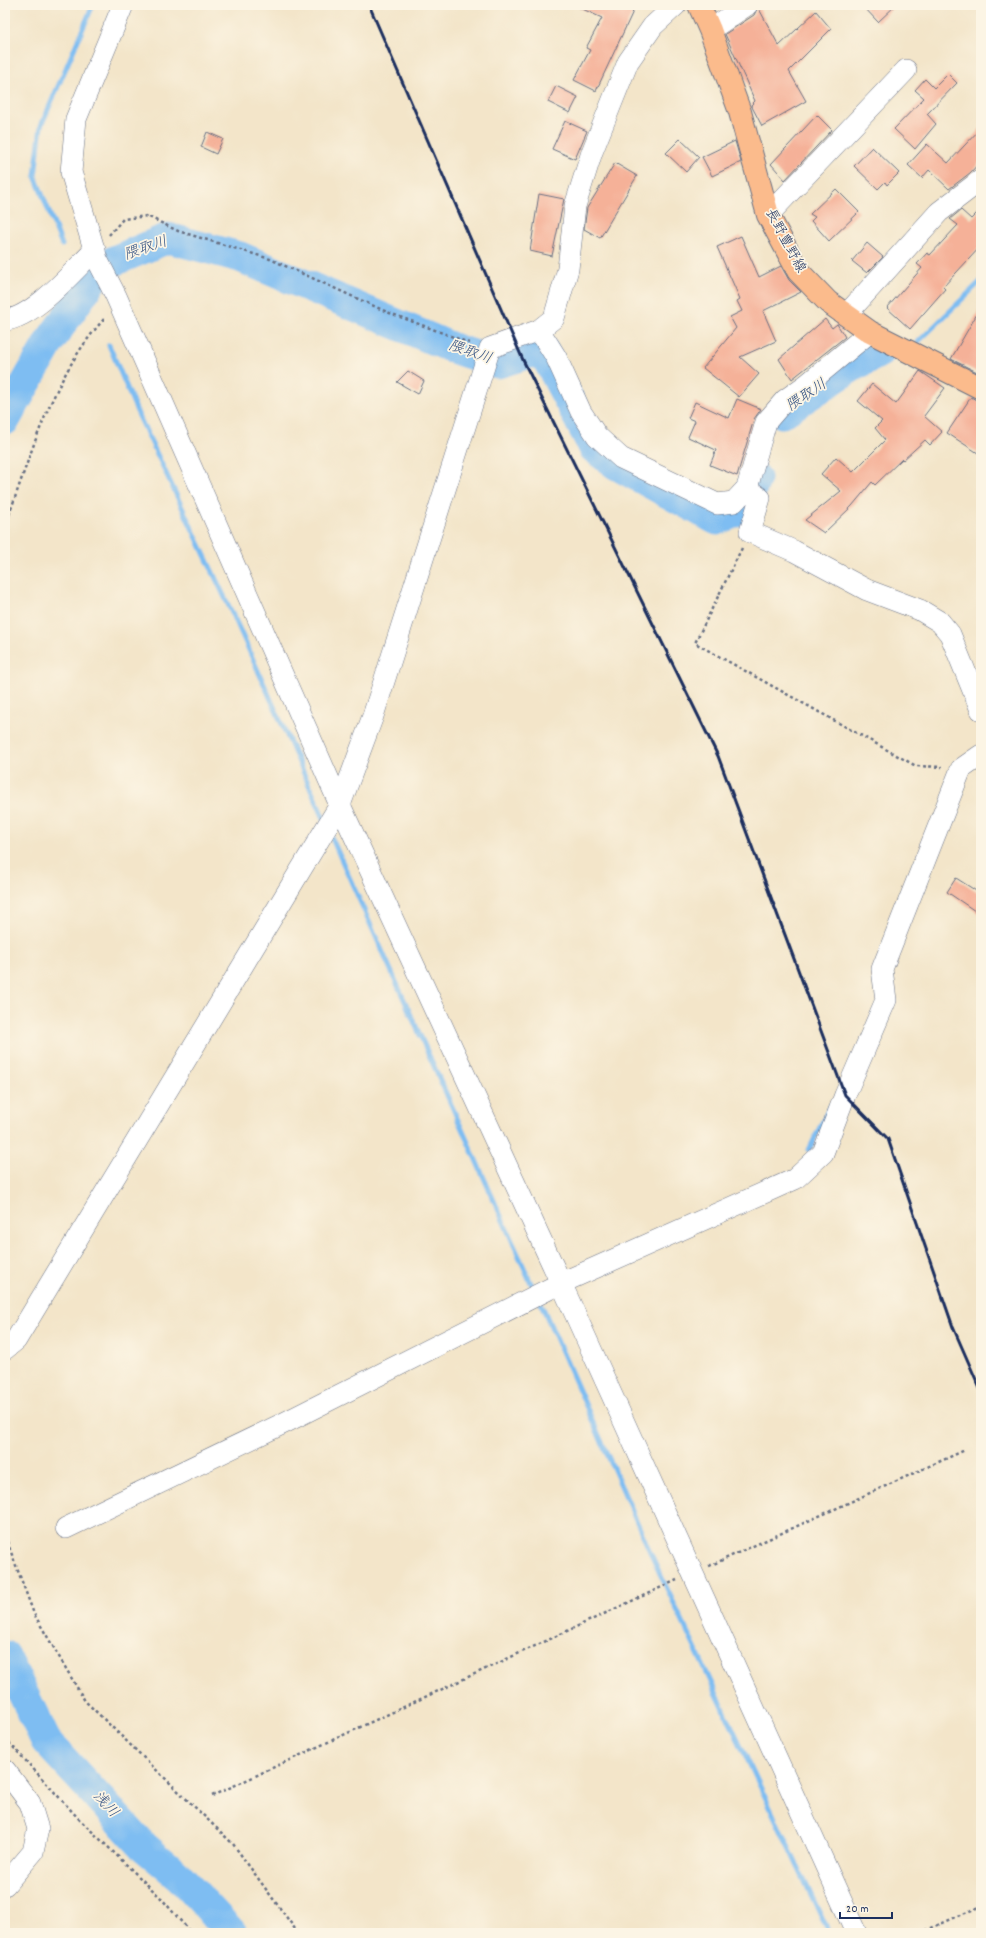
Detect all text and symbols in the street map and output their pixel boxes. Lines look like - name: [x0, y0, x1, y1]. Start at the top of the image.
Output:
- street label: 長野豊野線: [760, 205, 810, 277]
- water label: 隈取川: [121, 231, 171, 267]
- water label: 隈取川: [445, 335, 495, 371]
- water label: 隈取川: [782, 374, 832, 418]
- water label: 浅川: [87, 1787, 123, 1823]
- scale bar: [840, 1894, 892, 1920]
- text: 20 m: [846, 1901, 869, 1918]

